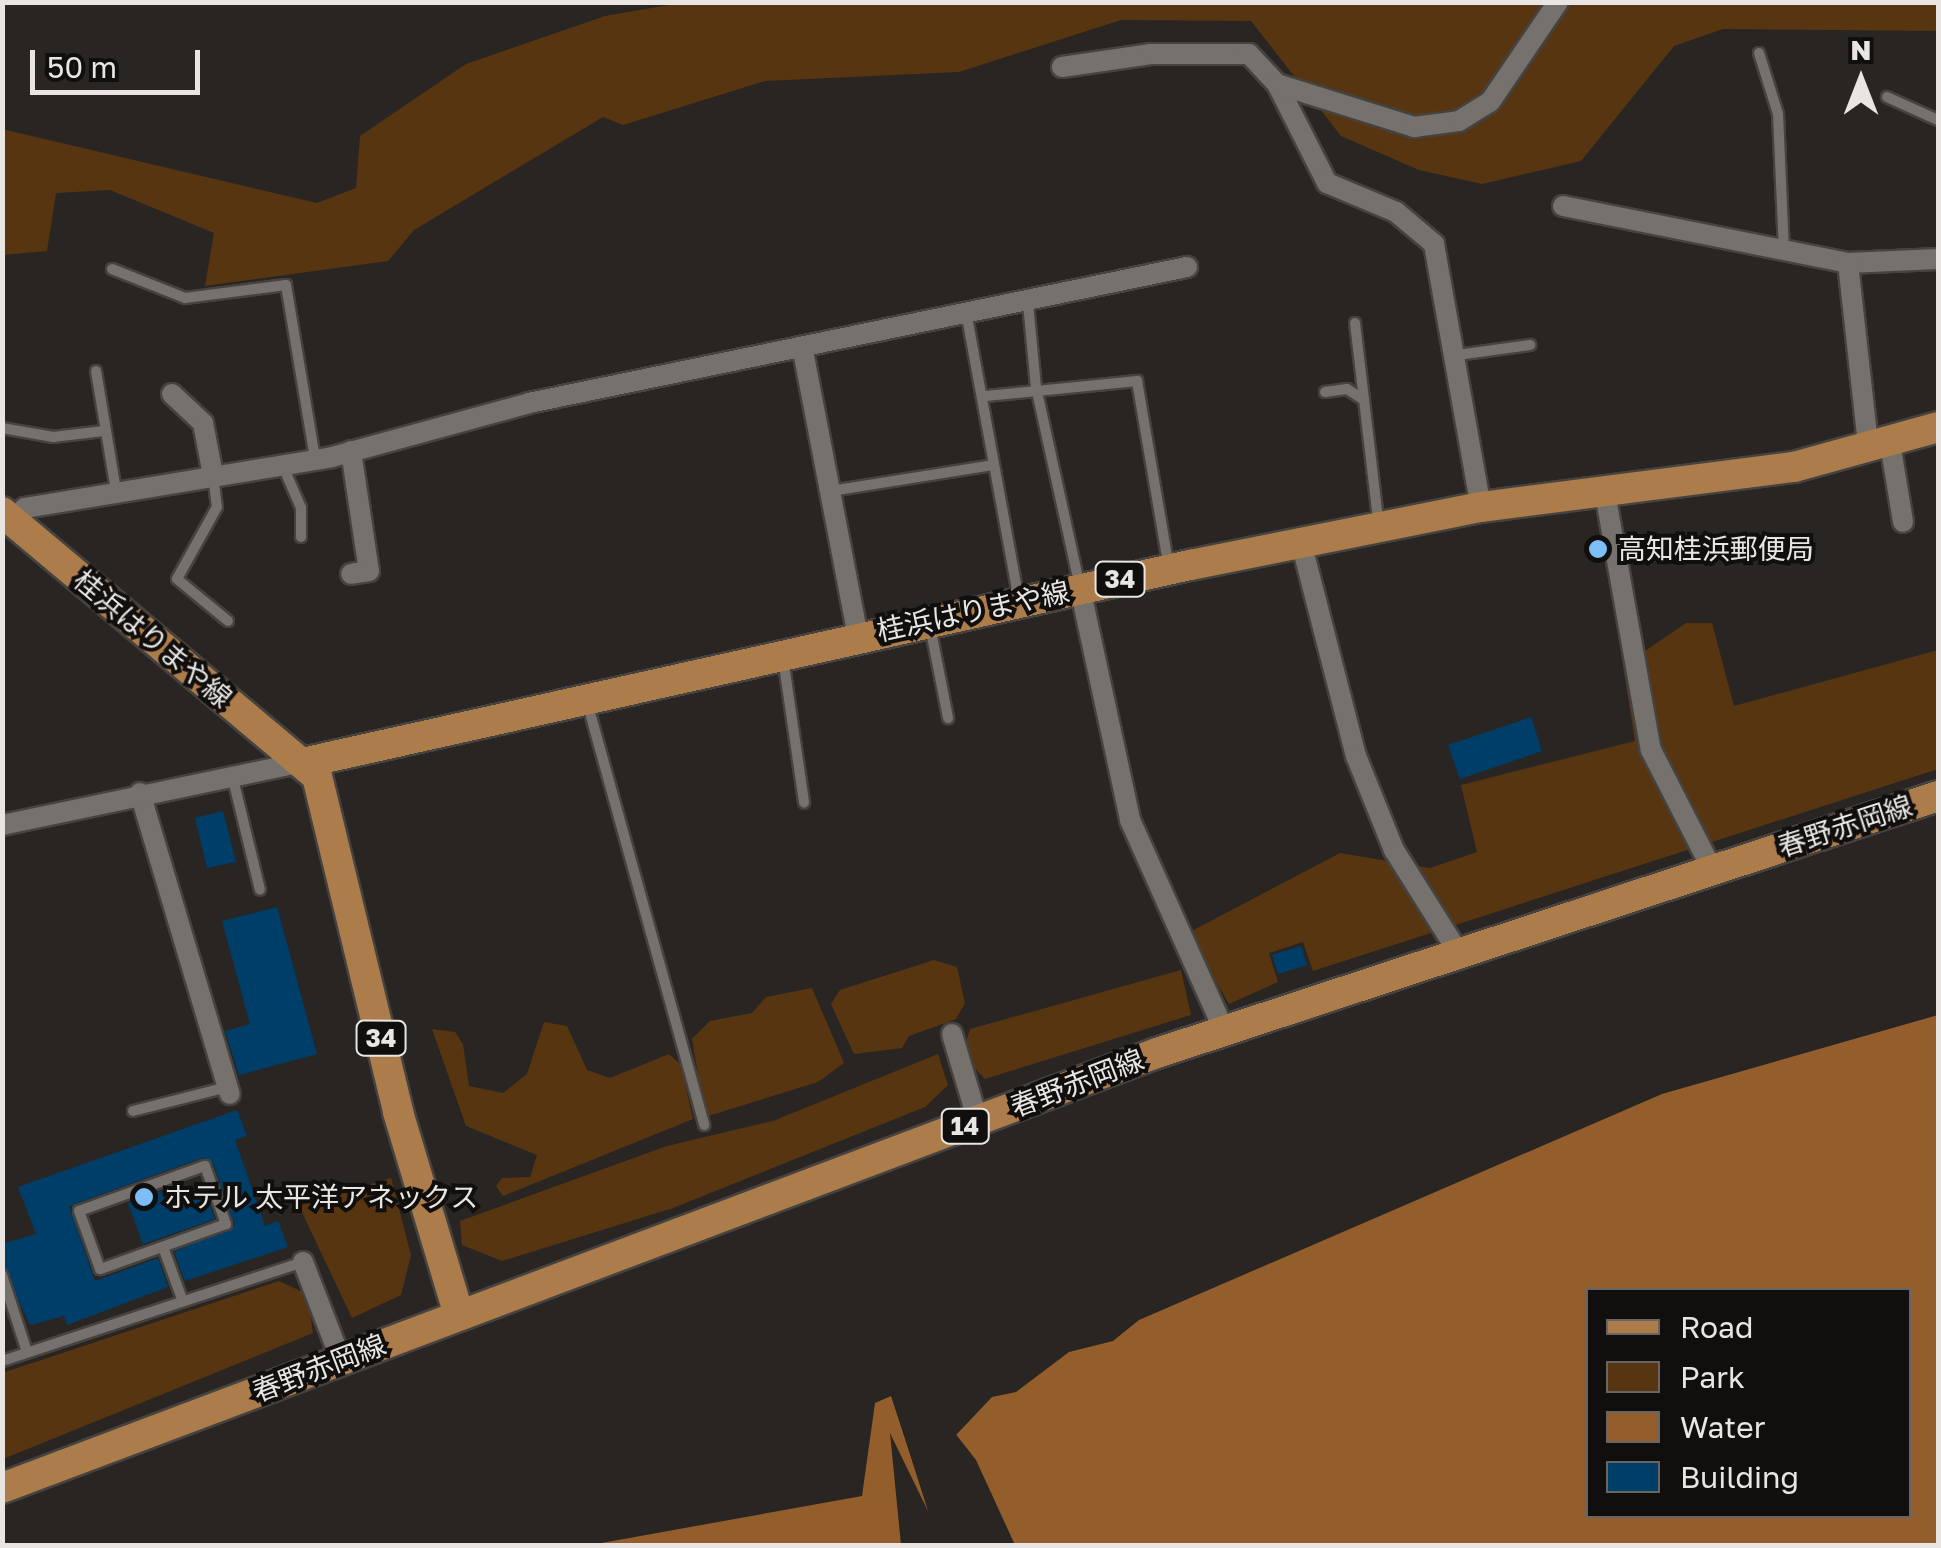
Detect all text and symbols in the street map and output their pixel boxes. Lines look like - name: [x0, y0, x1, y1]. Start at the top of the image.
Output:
- scale bar: [35, 30, 205, 92]
- north arrow: [1811, 30, 1911, 130]
- text: N: [1850, 33, 1872, 66]
- text: 50 m: [47, 49, 117, 85]
- place label: 高知桂浜郵便局: [1618, 532, 1814, 566]
- marker: 高知桂浜郵便局: [1587, 538, 1609, 560]
- road number: 34: [1092, 559, 1148, 599]
- street label: 桂浜はりまや線: [67, 563, 239, 715]
- street label: 桂浜はりまや線: [874, 574, 1072, 648]
- street label: 春野赤岡線: [1773, 788, 1917, 864]
- road number: 34: [354, 1018, 408, 1058]
- street label: 春野赤岡線: [1006, 1042, 1148, 1124]
- road number: 14: [940, 1106, 990, 1146]
- place label: ホテル 太平洋アネックス: [164, 1180, 479, 1214]
- marker: ホテル 太平洋アネックス: [133, 1186, 155, 1208]
- legend: [1586, 1288, 1911, 1518]
- text: Road: [1680, 1309, 1754, 1345]
- street label: 春野赤岡線: [248, 1327, 390, 1409]
- text: Park: [1680, 1359, 1745, 1395]
- text: Water: [1680, 1409, 1765, 1445]
- text: Building: [1680, 1459, 1799, 1495]

